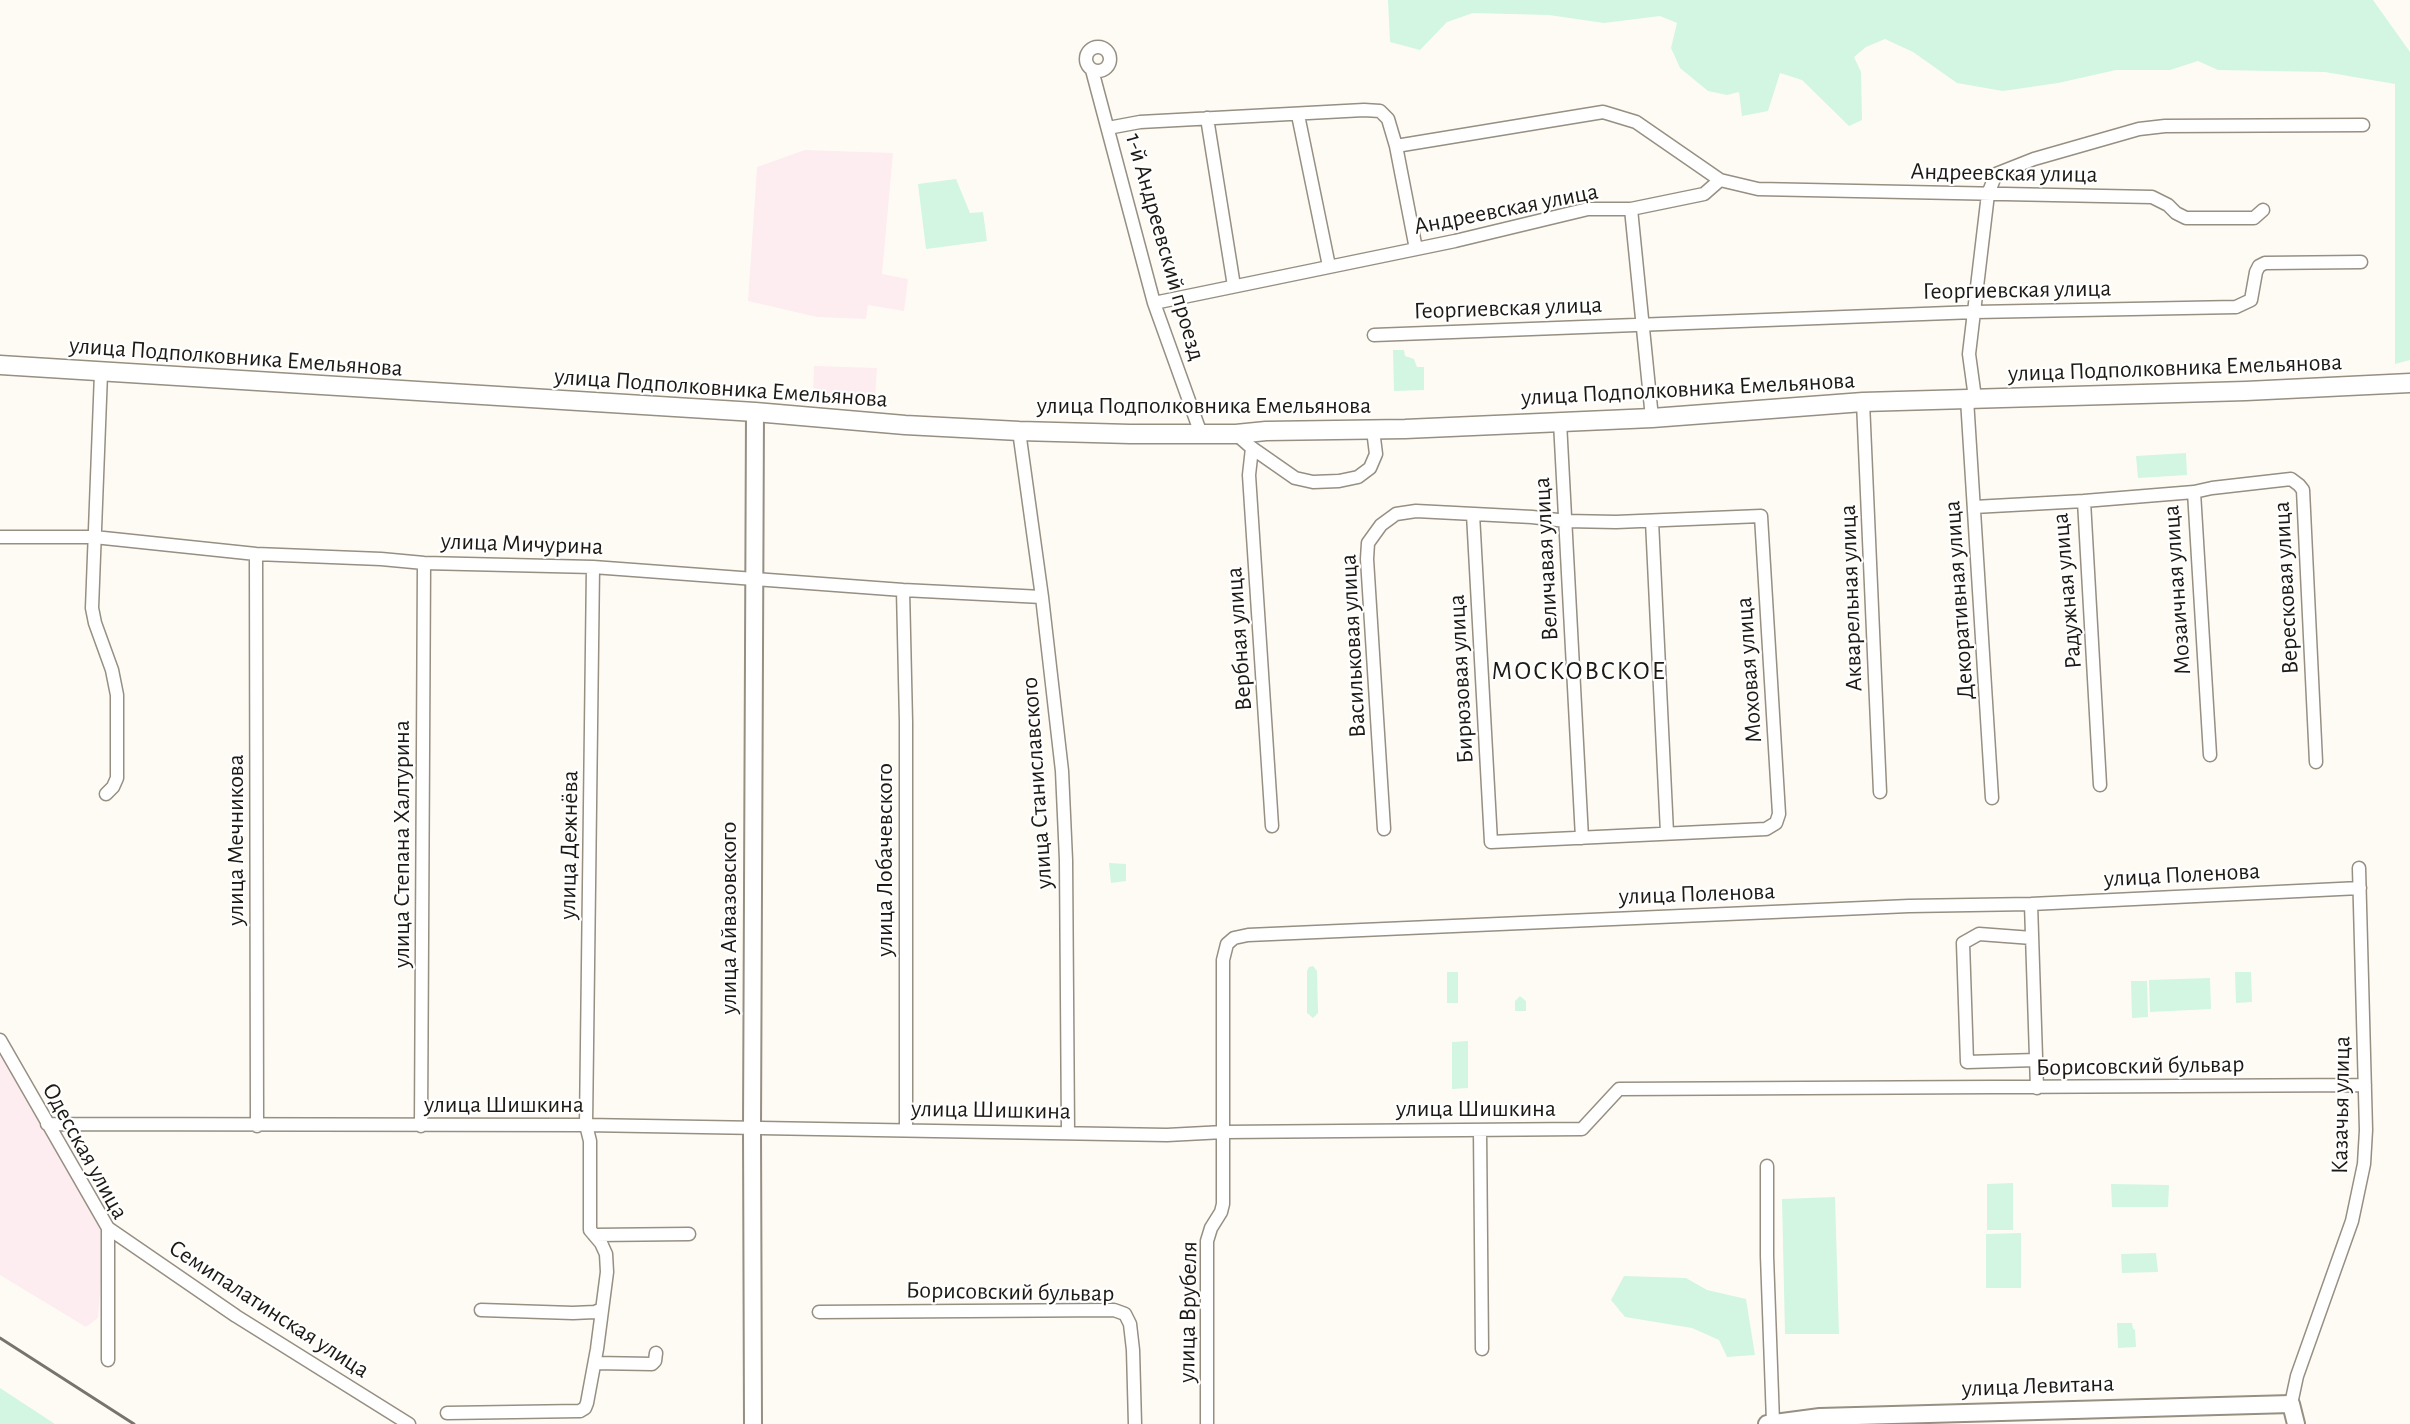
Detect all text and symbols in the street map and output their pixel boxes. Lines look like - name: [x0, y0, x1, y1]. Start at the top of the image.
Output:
- street label: 1-й Андреевский проезд: [1119, 130, 1211, 364]
- street label: Андреевская улица: [1910, 157, 2098, 189]
- street label: Андреевская улица: [1411, 177, 1601, 241]
- street label: Георгиевская улица: [1922, 274, 2112, 306]
- street label: Георгиевская улица: [1413, 290, 1603, 326]
- street label: улица Подполковника Емельянова: [68, 331, 404, 383]
- street label: улица Подполковника Емельянова: [2007, 348, 2343, 388]
- street label: улица Подполковника Емельянова: [553, 362, 889, 414]
- street label: улица Подполковника Емельянова: [1520, 366, 1856, 412]
- street label: улица Подполковника Емельянова: [1037, 392, 1371, 420]
- street label: Величавая улица: [1527, 476, 1565, 642]
- street label: Декоративная улица: [1938, 499, 1980, 701]
- street label: Вересковая улица: [2267, 501, 2305, 675]
- street label: Акварельная улица: [1833, 504, 1869, 692]
- street label: Мозаичная улица: [2157, 504, 2197, 676]
- street label: Радужная улица: [2046, 512, 2088, 670]
- street label: улица Мичурина: [440, 527, 604, 561]
- street label: Васильковая улица: [1334, 553, 1372, 739]
- street label: Вербная улица: [1220, 566, 1258, 712]
- street label: Бирюзовая улица: [1442, 594, 1480, 764]
- street label: Моховая улица: [1730, 596, 1768, 744]
- district label: МОСКОВСКОЕ: [1491, 655, 1667, 687]
- street label: улица Станиславского: [1015, 676, 1059, 890]
- street label: улица Степана Халтурина: [388, 720, 416, 968]
- street label: улица Мечникова: [222, 754, 250, 926]
- street label: улица Лобачевского: [871, 763, 899, 957]
- street label: улица Дежнёва: [553, 770, 585, 920]
- street label: улица Айвазовского: [715, 822, 743, 1014]
- street label: улица Поленова: [2103, 857, 2261, 893]
- street label: улица Поленова: [1618, 877, 1776, 911]
- street label: Казачья улица: [2325, 1036, 2357, 1174]
- street label: Борисовский бульвар: [2036, 1050, 2244, 1082]
- street label: Одесская улица: [36, 1078, 134, 1224]
- street label: улица Шишкина: [424, 1091, 584, 1119]
- street label: улица Шишкина: [911, 1094, 1071, 1126]
- street label: улица Шишкина: [1396, 1095, 1556, 1123]
- street label: Семипалатинская улица: [163, 1233, 375, 1385]
- street label: улица Врубеля: [1172, 1241, 1204, 1383]
- street label: Борисовский бульвар: [906, 1276, 1114, 1308]
- street label: улица Левитана: [1961, 1369, 2115, 1403]

